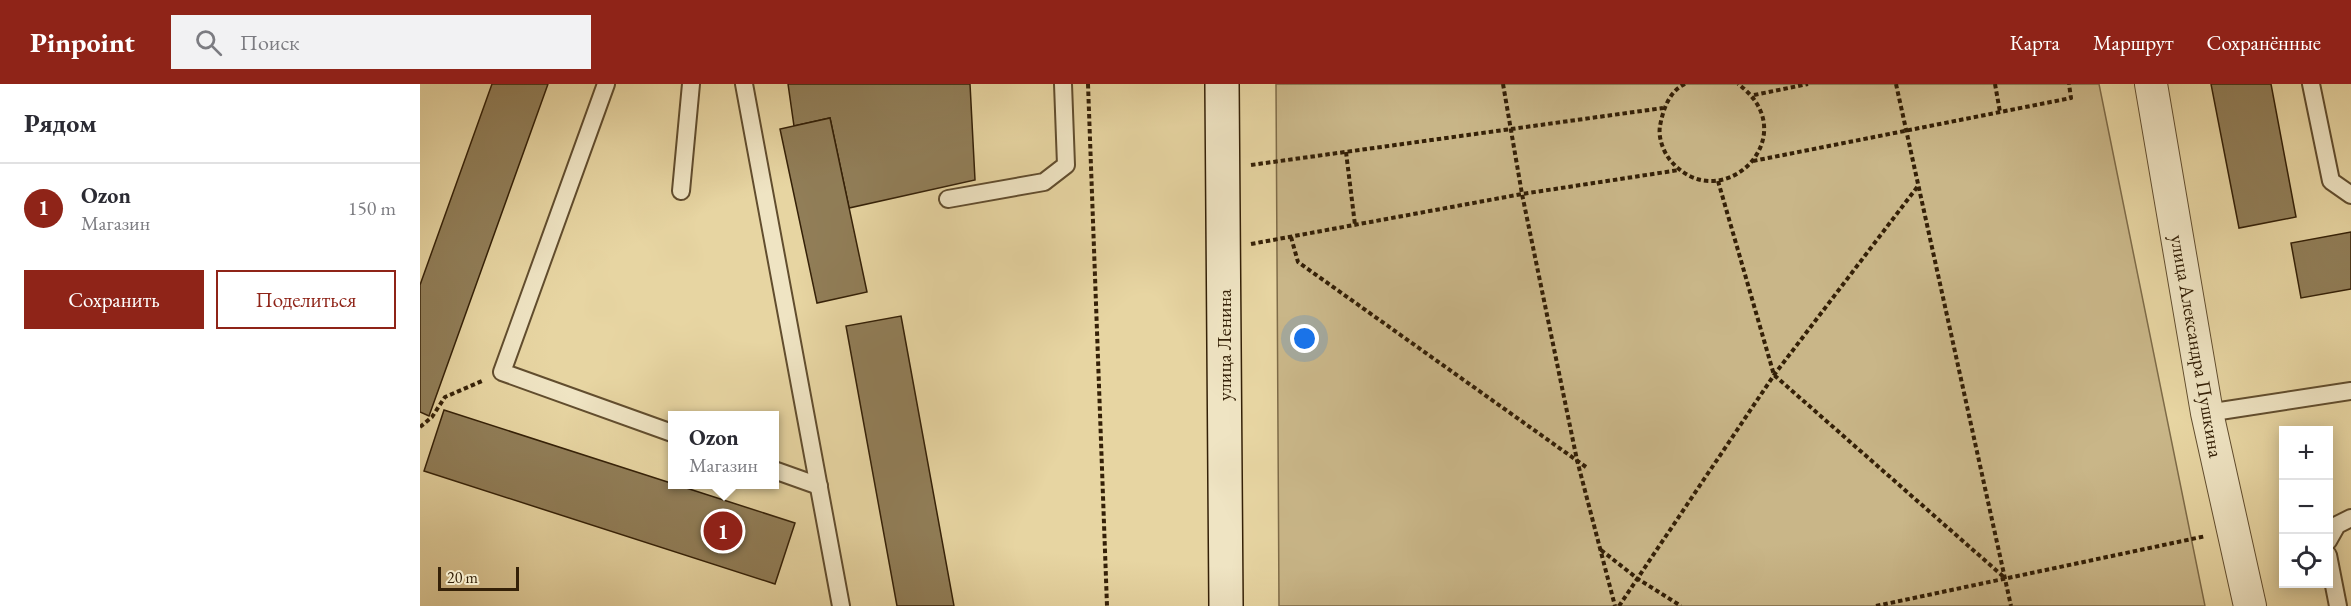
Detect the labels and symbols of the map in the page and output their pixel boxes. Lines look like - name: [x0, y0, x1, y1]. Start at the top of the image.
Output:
- street label: улица Александра Пушкина: [2165, 232, 2229, 460]
- street label: улица Ленина: [1211, 289, 1237, 401]
- your location: [1290, 324, 1319, 353]
- pin: 1: [704, 508, 742, 554]
- scale bar: [438, 564, 519, 592]

